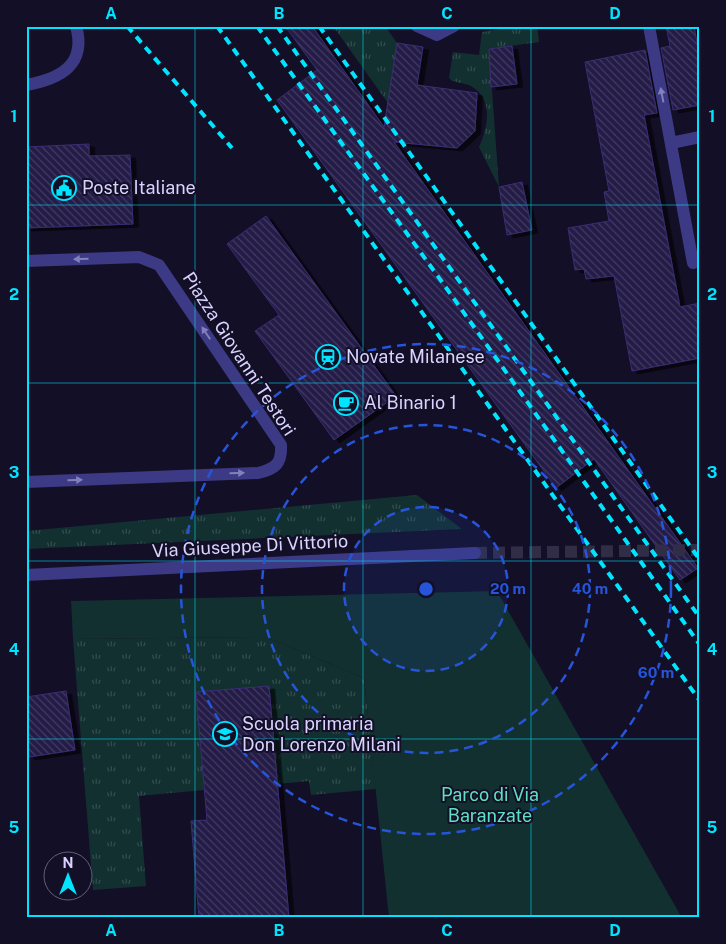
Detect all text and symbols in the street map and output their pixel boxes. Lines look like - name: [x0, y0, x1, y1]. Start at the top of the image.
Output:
- text: A: [105, 4, 117, 23]
- text: B: [274, 4, 285, 23]
- text: C: [441, 4, 453, 23]
- text: D: [609, 4, 621, 23]
- one-way arrow: [657, 87, 665, 103]
- text: 1: [11, 107, 17, 126]
- text: 1: [709, 107, 715, 126]
- public building icon: Poste Italiane: [51, 175, 77, 201]
- place label: Poste Italiane: [82, 177, 196, 198]
- one-way arrow: [72, 255, 88, 263]
- street label: Piazza Giovanni Testori: [179, 268, 300, 439]
- text: 2: [9, 285, 19, 304]
- text: 2: [707, 285, 717, 304]
- one-way arrow: [201, 326, 211, 340]
- station icon: Novate Milanese: [315, 344, 341, 370]
- place label: Novate Milanese: [346, 346, 485, 367]
- cafe icon: Al Binario 1: [333, 390, 359, 416]
- place label: Al Binario 1: [364, 392, 457, 413]
- text: 3: [9, 463, 19, 482]
- text: 3: [707, 463, 717, 482]
- one-way arrow: [230, 469, 246, 477]
- one-way arrow: [67, 476, 83, 484]
- street label: Via Giuseppe Di Vittorio: [151, 530, 349, 561]
- centre of rings: [417, 580, 435, 598]
- text: 20 m: [490, 580, 526, 597]
- text: 40 m: [572, 580, 608, 597]
- text: 4: [9, 640, 20, 659]
- text: 4: [707, 640, 718, 659]
- text: 60 m: [638, 664, 674, 681]
- place label: Scuola primaria Don Lorenzo Milani: [242, 713, 401, 755]
- school or university icon: Scuola primaria Don Lorenzo Milani: [212, 721, 238, 747]
- park label: Parco di Via Baranzate: [441, 784, 539, 826]
- text: 5: [9, 818, 20, 837]
- text: 5: [707, 818, 718, 837]
- north arrow: [42, 852, 92, 902]
- text: N: [63, 855, 73, 871]
- text: A: [105, 921, 117, 940]
- text: B: [274, 921, 285, 940]
- text: C: [441, 921, 453, 940]
- text: D: [609, 921, 621, 940]

